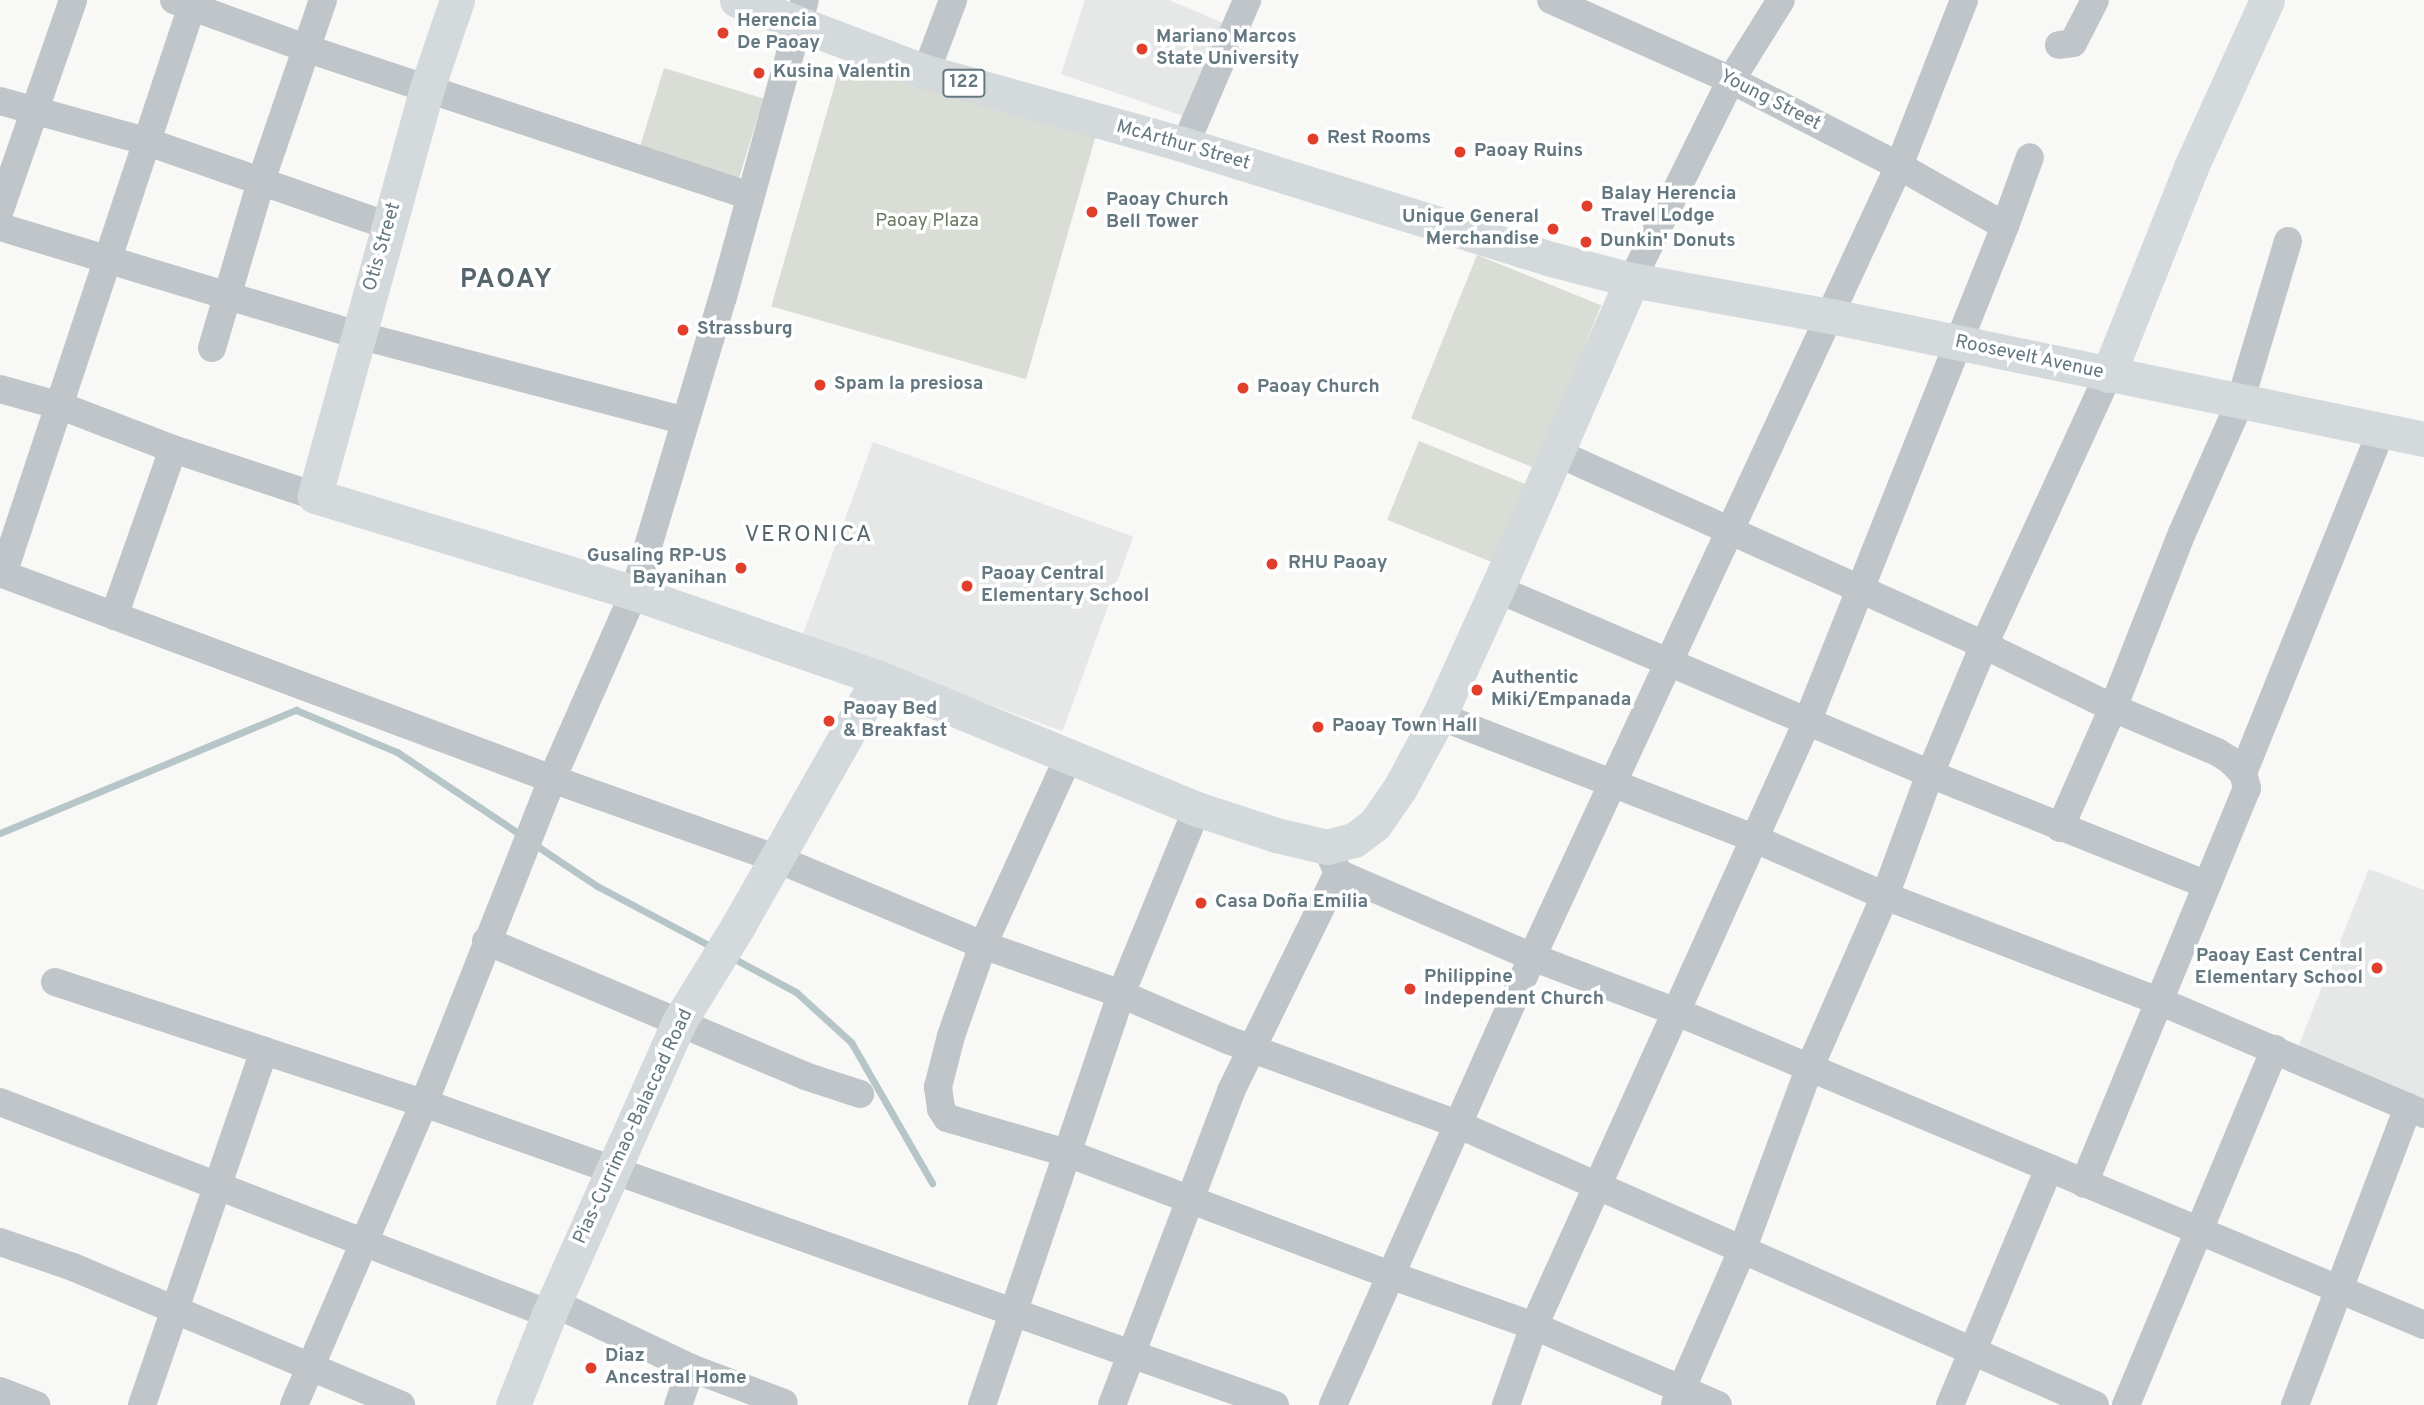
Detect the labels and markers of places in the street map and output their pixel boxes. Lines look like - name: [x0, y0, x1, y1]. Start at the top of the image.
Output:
- place label: Herencia De Paoay: [737, 11, 820, 55]
- marker: Herencia De Paoay: [715, 25, 731, 41]
- place label: Mariano Marcos State University: [1156, 27, 1299, 71]
- marker: Mariano Marcos State University: [1134, 41, 1150, 57]
- place label: Kusina Valentin: [773, 62, 912, 84]
- marker: Kusina Valentin: [751, 65, 767, 81]
- place label: Rest Rooms: [1327, 128, 1431, 150]
- marker: Rest Rooms: [1305, 131, 1321, 147]
- place label: Paoay Ruins: [1474, 141, 1583, 163]
- marker: Paoay Ruins: [1452, 144, 1468, 160]
- place label: Balay Herencia Travel Lodge: [1601, 184, 1736, 228]
- place label: Paoay Church Bell Tower: [1106, 190, 1229, 234]
- marker: Balay Herencia Travel Lodge: [1579, 198, 1595, 214]
- marker: Paoay Church Bell Tower: [1084, 204, 1100, 220]
- place label: Unique General Merchandise: [1402, 207, 1539, 251]
- marker: Unique General Merchandise: [1545, 221, 1561, 237]
- place label: Dunkin' Donuts: [1600, 231, 1736, 253]
- marker: Dunkin' Donuts: [1578, 234, 1594, 250]
- place label: Strassburg: [697, 319, 793, 341]
- marker: Strassburg: [675, 322, 691, 338]
- place label: Spam la presiosa: [834, 374, 983, 396]
- marker: Spam la presiosa: [812, 377, 828, 393]
- place label: Paoay Church: [1257, 377, 1380, 399]
- marker: Paoay Church: [1235, 380, 1251, 396]
- place label: Gusaling RP-US Bayanihan: [587, 546, 727, 590]
- place label: RHU Paoay: [1288, 553, 1388, 575]
- marker: RHU Paoay: [1262, 554, 1282, 574]
- marker: Gusaling RP-US Bayanihan: [733, 560, 749, 576]
- place label: Paoay Central Elementary School: [981, 564, 1149, 608]
- marker: Paoay Central Elementary School: [959, 578, 975, 594]
- place label: Authentic Miki/Empanada: [1491, 668, 1631, 712]
- marker: Authentic Miki/Empanada: [1469, 682, 1485, 698]
- place label: Paoay Bed & Breakfast: [843, 699, 947, 743]
- marker: Paoay Bed & Breakfast: [821, 713, 837, 729]
- place label: Paoay Town Hall: [1332, 716, 1477, 738]
- marker: Paoay Town Hall: [1310, 719, 1326, 735]
- place label: Casa Doña Emilia: [1215, 892, 1368, 914]
- marker: Casa Doña Emilia: [1193, 895, 1209, 911]
- place label: Paoay East Central Elementary School: [2195, 946, 2363, 990]
- marker: Paoay East Central Elementary School: [2369, 960, 2385, 976]
- place label: Philippine Independent Church: [1424, 967, 1604, 1011]
- marker: Philippine Independent Church: [1402, 981, 1418, 997]
- place label: Diaz Ancestral Home: [605, 1346, 747, 1390]
- marker: Diaz Ancestral Home: [583, 1360, 599, 1376]

